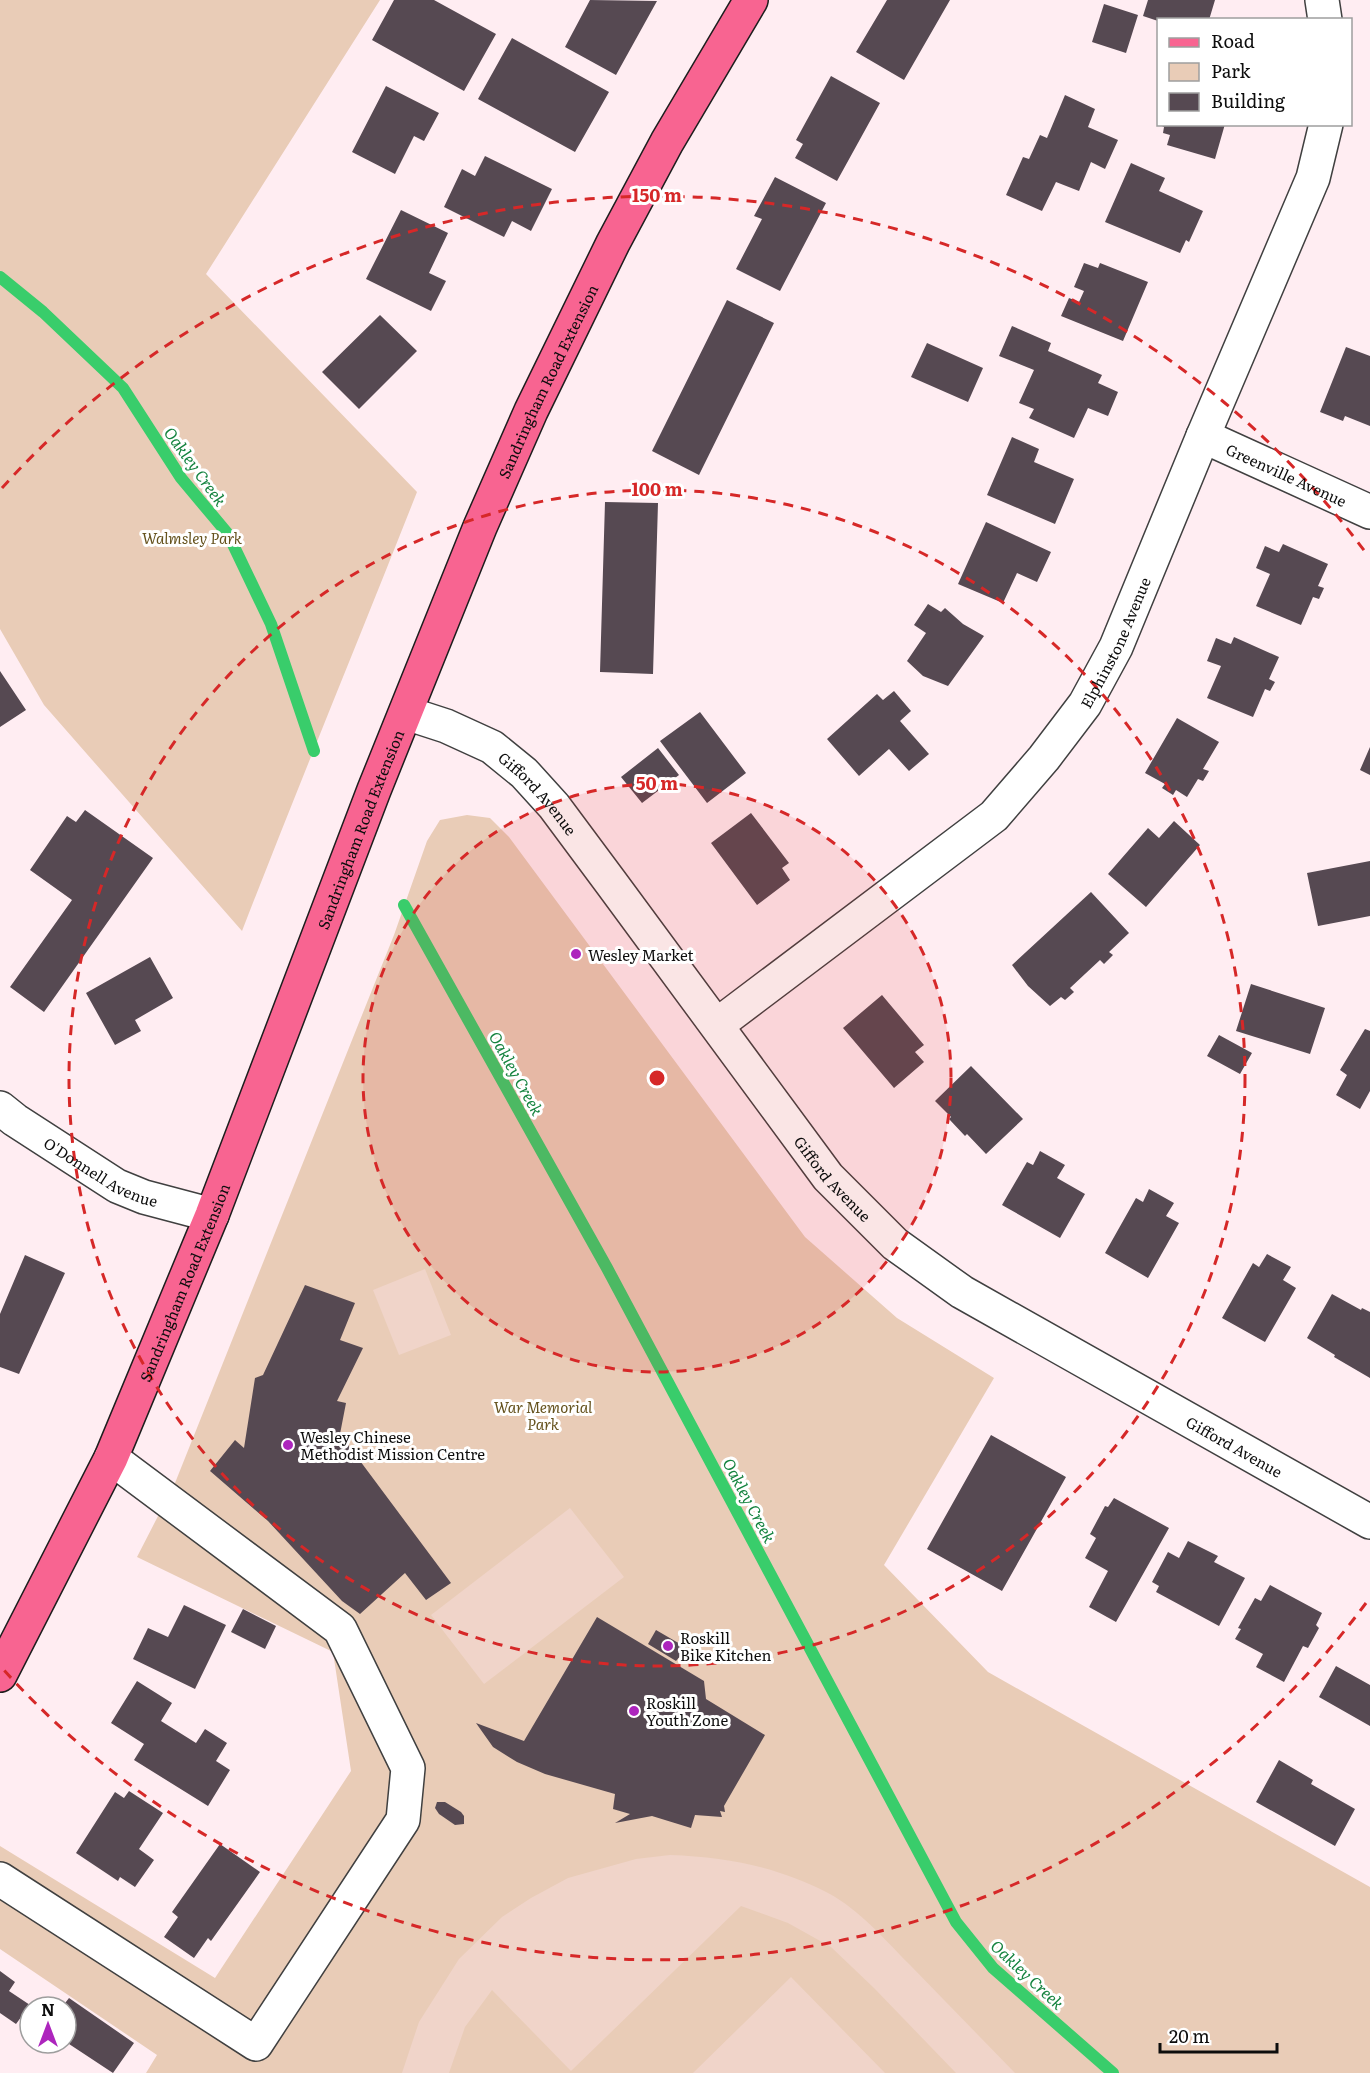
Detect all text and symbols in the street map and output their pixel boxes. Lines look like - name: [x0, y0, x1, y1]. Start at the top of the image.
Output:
- legend: [1157, 18, 1352, 126]
- text: Road: [1211, 27, 1255, 54]
- text: Park: [1211, 57, 1252, 84]
- text: Building: [1211, 87, 1286, 114]
- text: 150 m: [632, 181, 682, 208]
- street label: Sandringham Road Extension: [491, 280, 603, 482]
- water label: Oakley Creek: [159, 421, 233, 511]
- street label: Greenville Avenue: [1223, 437, 1351, 512]
- text: 100 m: [631, 475, 683, 502]
- park label: Walmsley Park: [142, 526, 243, 549]
- street label: Elphinstone Avenue: [1074, 573, 1155, 712]
- street label: Sandringham Road Extension: [311, 726, 409, 932]
- street label: Gifford Avenue: [494, 745, 583, 840]
- text: 50 m: [636, 769, 678, 796]
- place label: Wesley Market: [588, 943, 694, 966]
- marker: Wesley Market: [569, 947, 583, 961]
- water label: Oakley Creek: [484, 1027, 550, 1120]
- centre of rings: [647, 1068, 667, 1088]
- street label: O'Donnell Avenue: [40, 1130, 161, 1212]
- street label: Gifford Avenue: [789, 1130, 877, 1226]
- street label: Sandringham Road Extension: [133, 1180, 235, 1385]
- park label: War Memorial Park: [494, 1395, 593, 1435]
- street label: Gifford Avenue: [1182, 1409, 1287, 1482]
- place label: Wesley Chinese Methodist Mission Centre: [300, 1425, 485, 1465]
- marker: Wesley Chinese Methodist Mission Centre: [281, 1438, 295, 1452]
- water label: Oakley Creek: [718, 1453, 782, 1547]
- place label: Roskill Bike Kitchen: [680, 1626, 771, 1666]
- marker: Roskill Bike Kitchen: [661, 1639, 675, 1653]
- place label: Roskill Youth Zone: [646, 1691, 728, 1731]
- marker: Roskill Youth Zone: [627, 1704, 641, 1718]
- water label: Oakley Creek: [986, 1934, 1070, 2015]
- north arrow: [18, 1995, 78, 2055]
- text: N: [41, 1997, 55, 2021]
- scale bar: [1160, 2016, 1277, 2054]
- text: 20 m: [1169, 2022, 1210, 2049]

